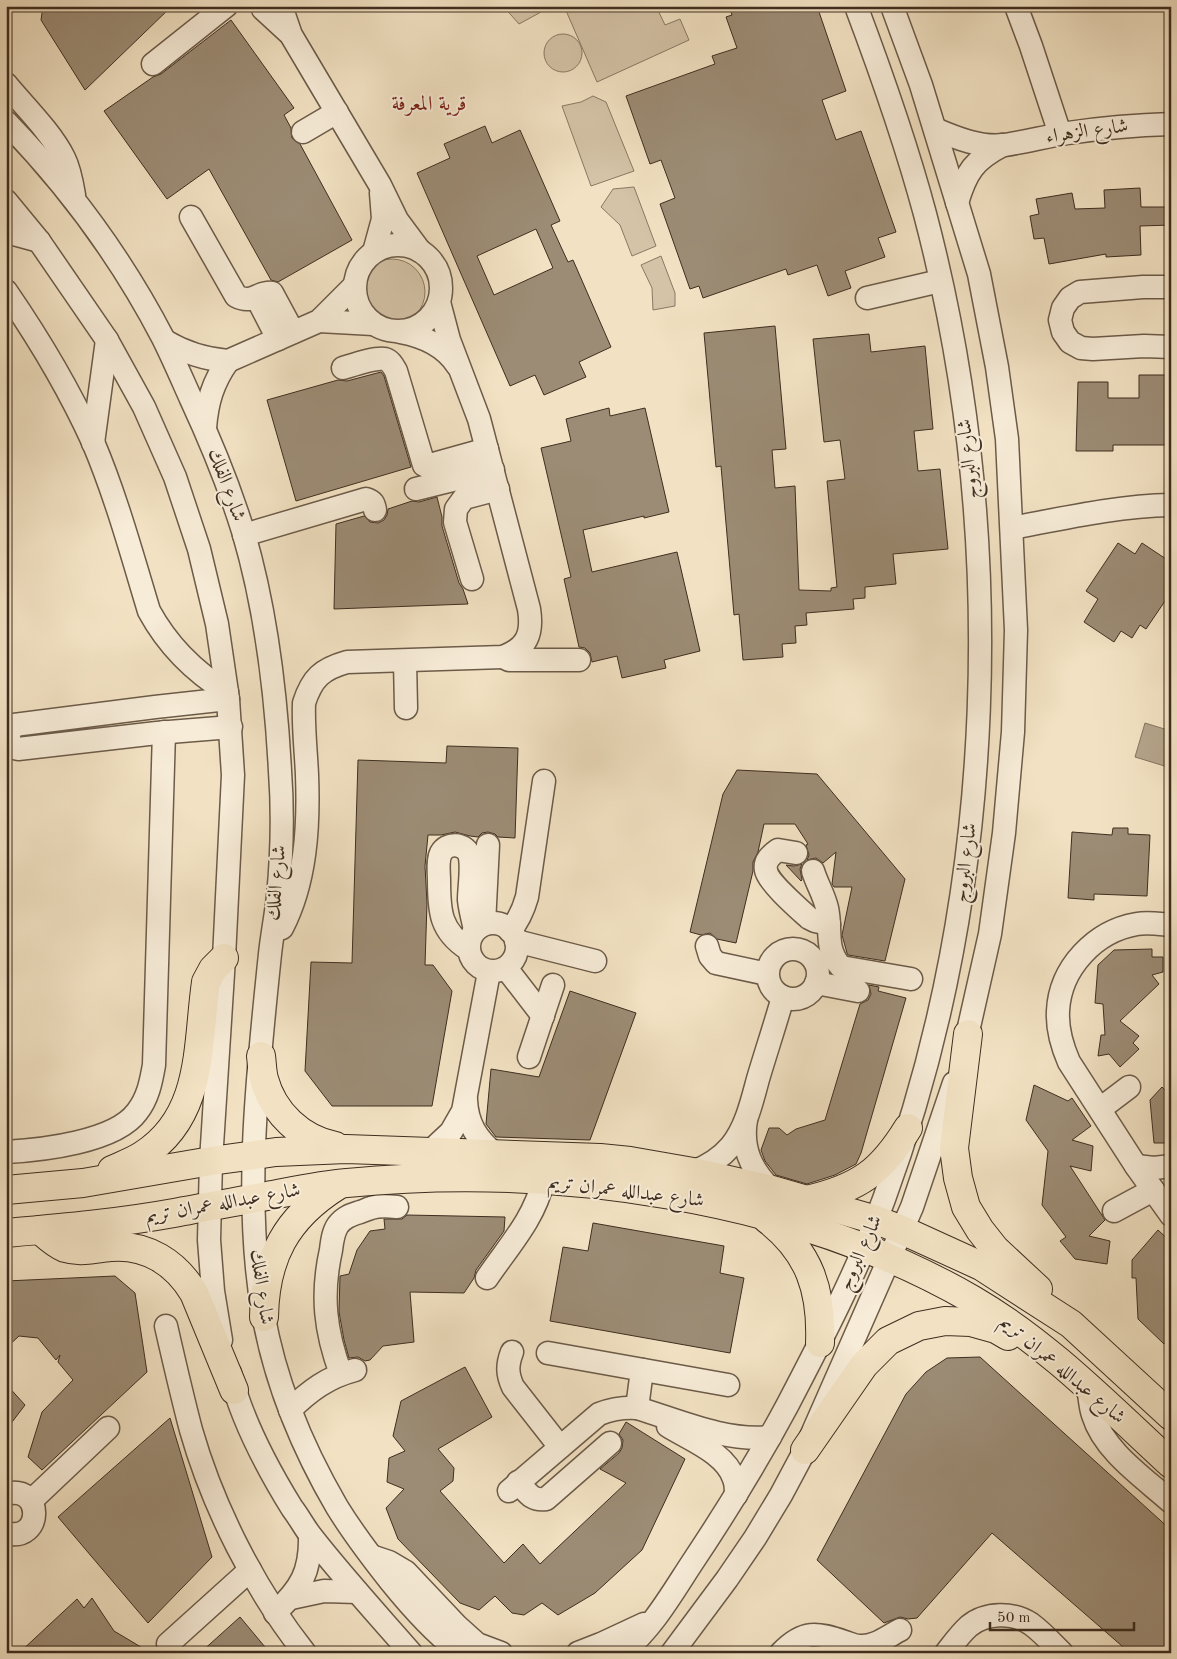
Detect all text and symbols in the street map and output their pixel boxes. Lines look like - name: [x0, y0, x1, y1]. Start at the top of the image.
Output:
- district label: قرية المعرفة: [392, 94, 466, 116]
- street label: شارع الزهراء: [1045, 115, 1130, 154]
- street label: شارع البروج: [955, 417, 989, 500]
- street label: شارع الفلك: [198, 446, 248, 526]
- street label: شارع البروج: [951, 822, 987, 905]
- street label: شارع الفلك: [264, 844, 296, 922]
- street label: شارع عبدالله عمران تريم: [546, 1173, 705, 1217]
- street label: شارع عبدالله عمران تريم: [144, 1181, 303, 1233]
- street label: شارع البروج: [836, 1212, 892, 1296]
- street label: شارع الفلك: [240, 1248, 276, 1327]
- street label: شارع عبدالله عمران تريم: [992, 1312, 1129, 1433]
- scale bar: [990, 1599, 1133, 1631]
- text: 50 m: [997, 1611, 1031, 1626]

